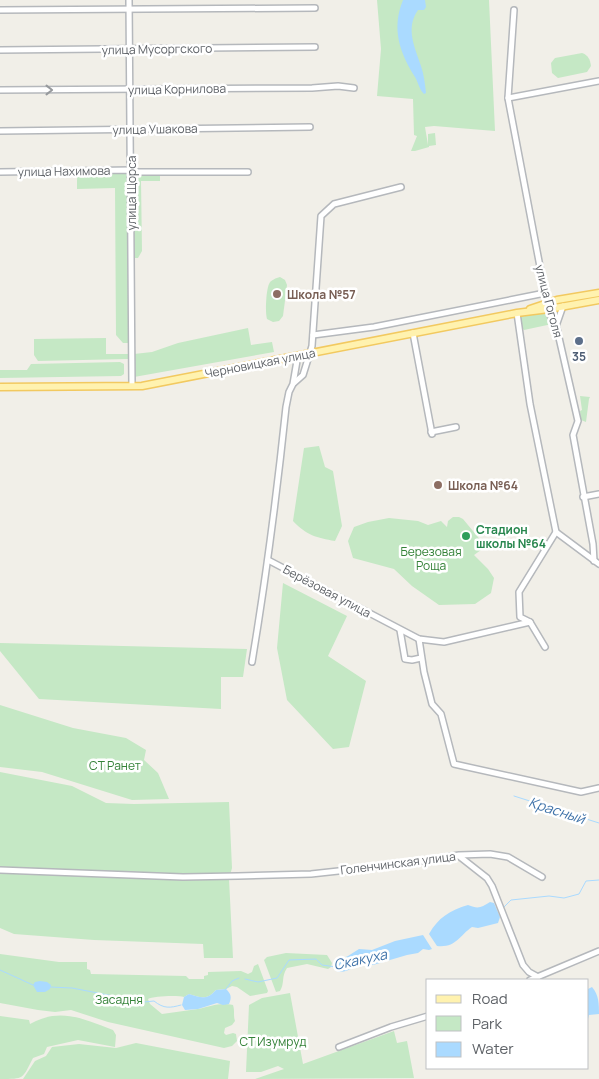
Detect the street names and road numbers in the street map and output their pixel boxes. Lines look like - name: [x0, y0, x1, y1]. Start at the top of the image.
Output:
- street label: улица Мусоргского: [101, 40, 213, 58]
- street label: улица Корнилова: [128, 80, 226, 98]
- street label: улица Ушакова: [112, 120, 198, 138]
- street label: улица Щорса: [123, 156, 140, 230]
- street label: улица Нахимова: [17, 162, 111, 180]
- street label: улица Гоголя: [531, 263, 567, 339]
- street label: Черновицкая улица: [203, 344, 317, 382]
- street label: Берёзовая улица: [280, 561, 374, 621]
- street label: Голенчинская улица: [339, 847, 457, 879]

